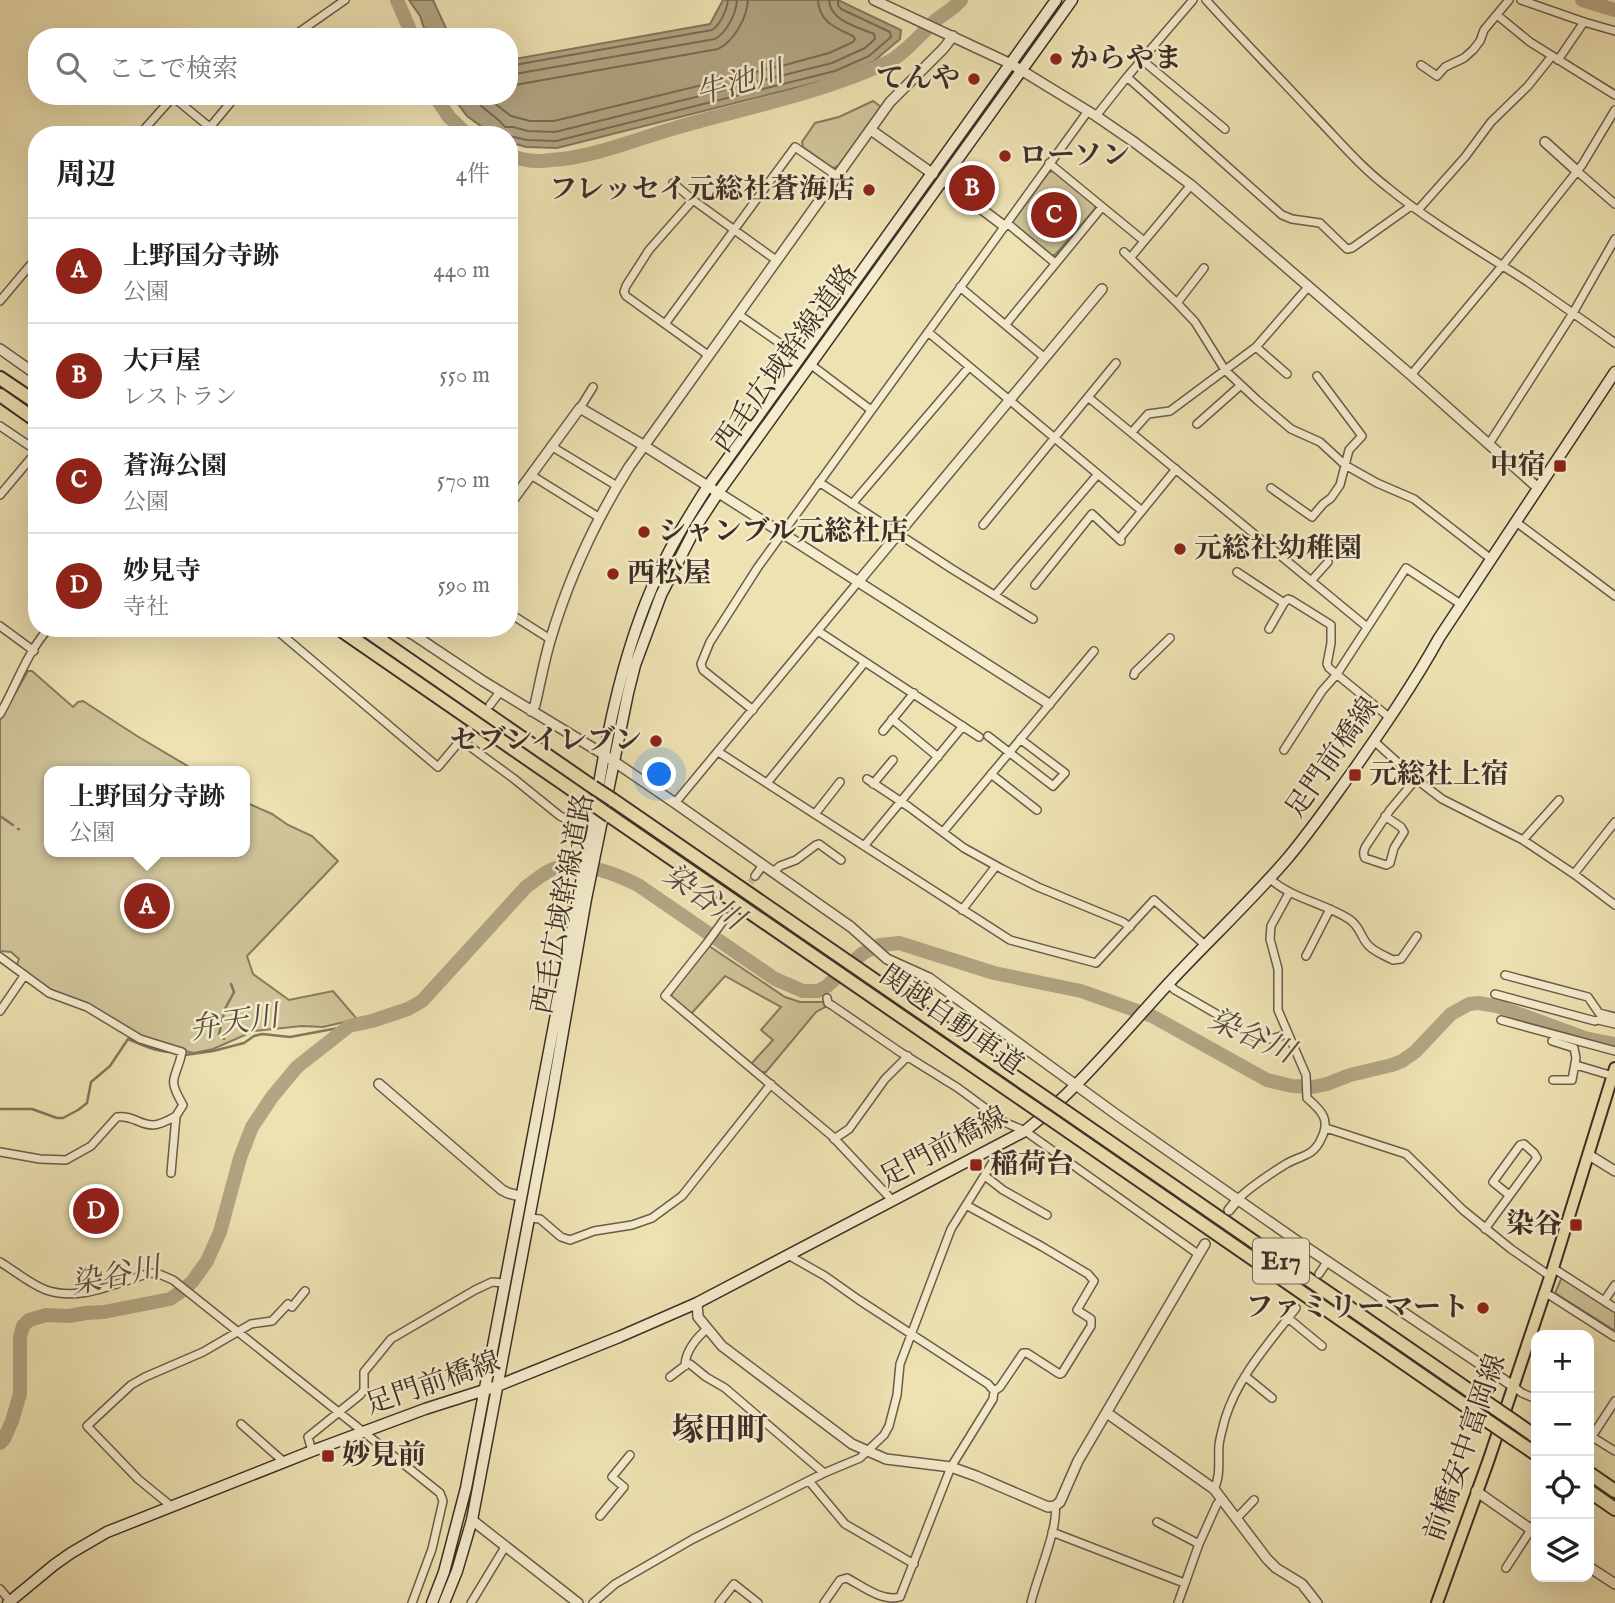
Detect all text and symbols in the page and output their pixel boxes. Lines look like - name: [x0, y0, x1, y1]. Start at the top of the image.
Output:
- search box: [28, 28, 518, 105]
- place label: からやま: [1070, 42, 1182, 77]
- icon: search: [52, 48, 90, 86]
- marker: からやま: [1048, 51, 1064, 67]
- text: ここで検索: [108, 53, 238, 86]
- water label: 牛池川: [692, 53, 791, 115]
- place label: てんや: [876, 62, 960, 97]
- marker: てんや: [966, 71, 982, 87]
- place label: ローソン: [1019, 139, 1130, 174]
- marker: ローソン: [997, 148, 1013, 164]
- text: 周辺: [56, 157, 116, 195]
- text: 4件: [456, 160, 490, 189]
- pin: B: [949, 162, 995, 214]
- place label: フレッセイ元総社蒼海店: [549, 173, 855, 208]
- marker: フレッセイ元総社蒼海店: [861, 182, 877, 198]
- pin: C: [1031, 189, 1077, 241]
- text: 上野国分寺跡: [123, 240, 279, 273]
- text: A: [71, 256, 87, 285]
- text: 440 m: [433, 256, 490, 285]
- street label: 西毛広域幹線道路: [706, 258, 866, 460]
- text: 公園: [123, 278, 169, 307]
- text: 大戸屋: [123, 345, 201, 378]
- text: B: [71, 361, 87, 390]
- text: 550 m: [439, 361, 490, 390]
- text: レストラン: [123, 383, 237, 412]
- place label: 中宿: [1490, 449, 1546, 484]
- text: 蒼海公園: [123, 450, 227, 483]
- marker: 中宿: [1552, 458, 1568, 474]
- text: C: [71, 466, 87, 495]
- text: 570 m: [437, 466, 490, 495]
- text: 公園: [123, 488, 169, 517]
- place label: シャンブル元総社店: [658, 515, 908, 550]
- marker: シャンブル元総社店: [636, 524, 652, 540]
- place label: 元総社幼稚園: [1194, 532, 1362, 567]
- marker: 元総社幼稚園: [1172, 541, 1188, 557]
- text: 妙見寺: [123, 555, 201, 588]
- place label: 西松屋: [627, 557, 711, 592]
- marker: 西松屋: [605, 566, 621, 582]
- text: D: [70, 571, 88, 600]
- text: 590 m: [438, 571, 490, 600]
- text: 寺社: [123, 593, 169, 622]
- street label: 足門前橋線: [1279, 691, 1387, 825]
- place label: セブンイレブン: [450, 724, 642, 759]
- marker: セブンイレブン: [648, 733, 664, 749]
- your location: [642, 757, 676, 791]
- place label: 元総社上宿: [1369, 758, 1509, 793]
- popup: [44, 766, 250, 857]
- marker: 元総社上宿: [1347, 767, 1363, 783]
- text: 上野国分寺跡: [69, 781, 225, 814]
- street label: 西毛広域幹線道路: [525, 791, 603, 1017]
- text: 公園: [69, 819, 115, 848]
- water label: 染谷川: [655, 857, 753, 941]
- pin: A: [124, 880, 170, 932]
- street label: 関越自動車道: [872, 958, 1030, 1084]
- water label: 弁天川: [187, 998, 284, 1050]
- water label: 染谷川: [1202, 1001, 1303, 1074]
- street label: 足門前橋線: [874, 1100, 1014, 1196]
- place label: 稲荷台: [990, 1148, 1074, 1183]
- marker: 稲荷台: [968, 1157, 984, 1173]
- pin: D: [73, 1185, 119, 1237]
- place label: 染谷: [1506, 1208, 1562, 1243]
- marker: 染谷: [1568, 1217, 1584, 1233]
- road number: E17: [1253, 1238, 1309, 1284]
- water label: 染谷川: [68, 1249, 167, 1304]
- place label: ファミリーマート: [1246, 1291, 1469, 1326]
- marker: ファミリーマート: [1475, 1300, 1491, 1316]
- map controls: [1531, 1330, 1594, 1582]
- button: +: [1531, 1330, 1594, 1393]
- street label: 足門前橋線: [361, 1345, 505, 1423]
- street label: 前橋安中富岡線: [1418, 1350, 1514, 1546]
- button: −: [1531, 1393, 1594, 1456]
- district label: 塚田町: [672, 1411, 768, 1452]
- place label: 妙見前: [342, 1439, 426, 1474]
- marker: 妙見前: [320, 1448, 336, 1464]
- button: locate: [1531, 1456, 1594, 1519]
- button: layers: [1531, 1519, 1594, 1582]

